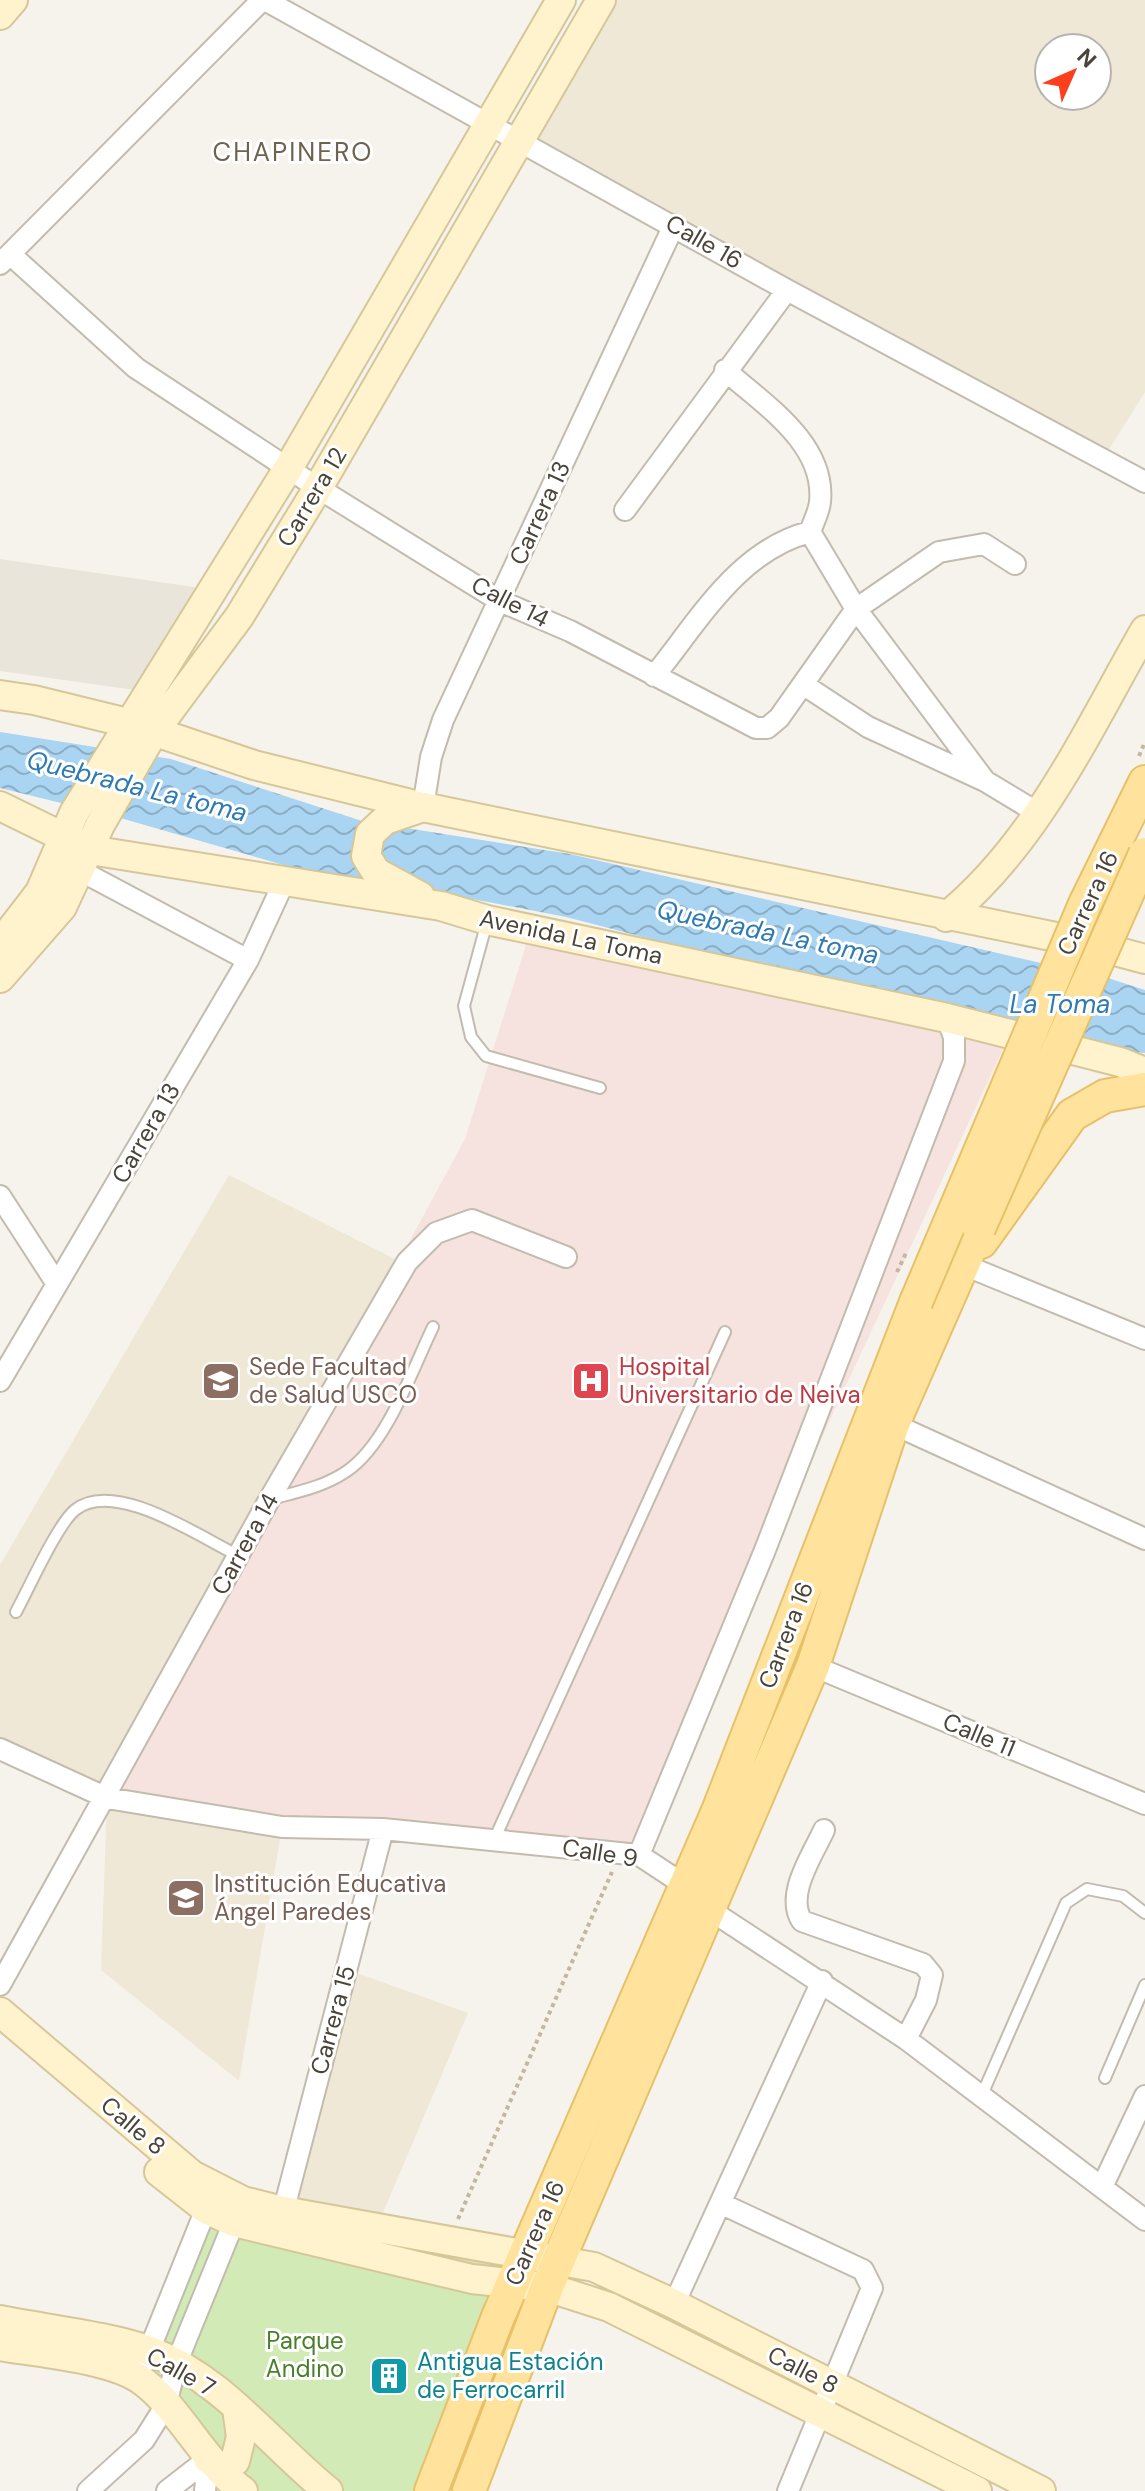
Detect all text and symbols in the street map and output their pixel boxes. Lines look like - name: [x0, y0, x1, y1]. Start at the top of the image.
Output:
- north arrow: [1033, 32, 1113, 112]
- text: N: [1071, 42, 1103, 74]
- district label: CHAPINERO: [212, 135, 374, 169]
- street label: Calle 16: [660, 207, 748, 276]
- street label: Carrera 12: [270, 441, 353, 552]
- street label: Carrera 13: [502, 456, 577, 570]
- street label: Calle 14: [466, 569, 554, 634]
- water label: Quebrada La toma: [23, 742, 251, 830]
- street label: Carrera 16: [1050, 845, 1125, 960]
- water label: Quebrada La toma: [654, 892, 882, 972]
- street label: Avenida La Toma: [477, 902, 666, 971]
- water label: La Toma: [1010, 987, 1110, 1021]
- street label: Carrera 13: [104, 1077, 187, 1189]
- place label: Sede Facultad de Salud USCO: [249, 1351, 417, 1410]
- place label: Hospital Universitario de Neiva: [619, 1351, 861, 1410]
- school or university icon: Sede Facultad de Salud USCO: [200, 1360, 242, 1402]
- hospital icon: Hospital Universitario de Neiva: [570, 1360, 612, 1402]
- street label: Carrera 14: [204, 1487, 285, 1600]
- street label: Carrera 16: [751, 1577, 820, 1693]
- street label: Calle 11: [938, 1705, 1020, 1764]
- street label: Calle 9: [560, 1831, 640, 1874]
- place label: Institución Educativa Ángel Paredes: [214, 1868, 446, 1927]
- school or university icon: Institución Educativa Ángel Paredes: [165, 1877, 207, 1919]
- street label: Carrera 15: [303, 1962, 362, 2078]
- street label: Calle 8: [94, 2089, 172, 2162]
- street label: Carrera 16: [498, 2175, 571, 2290]
- park label: Parque Andino: [266, 2325, 344, 2384]
- street label: Calle 8: [763, 2339, 844, 2401]
- street label: Calle 7: [141, 2340, 221, 2403]
- place label: Antigua Estación de Ferrocarril: [417, 2346, 604, 2405]
- building icon: Antigua Estación de Ferrocarril: [368, 2355, 410, 2397]

